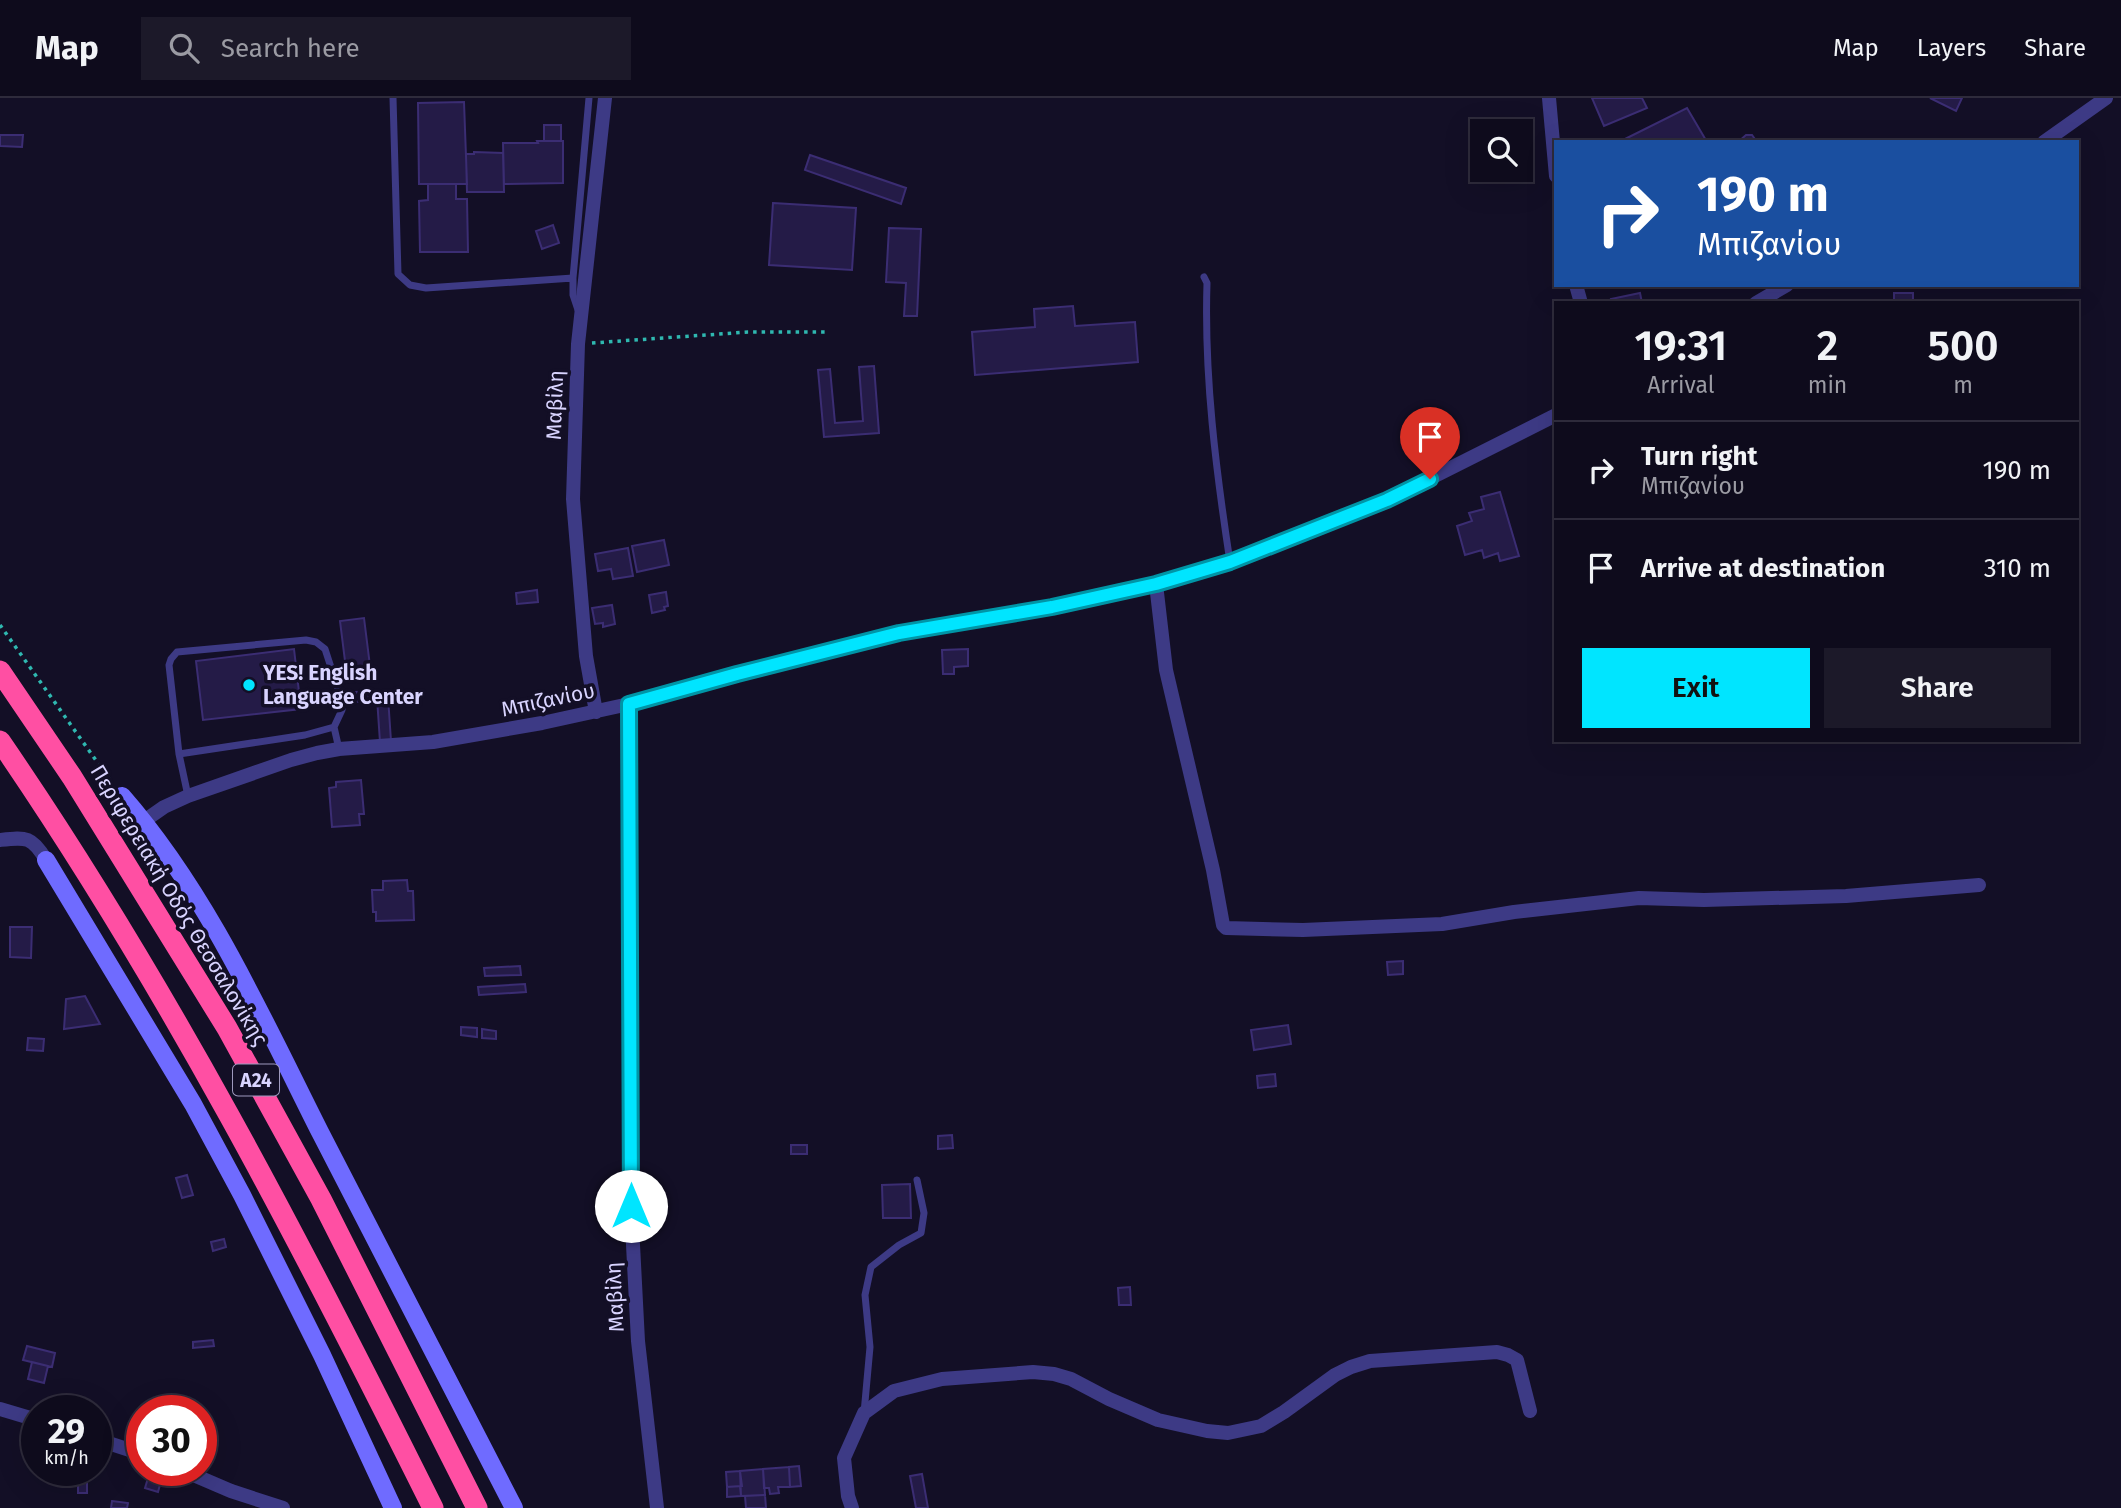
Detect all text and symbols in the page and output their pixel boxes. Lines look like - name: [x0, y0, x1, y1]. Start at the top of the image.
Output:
- search box: [141, 17, 631, 80]
- text: Map: [35, 28, 99, 68]
- icon: search: [165, 29, 203, 67]
- text: Search here: [221, 33, 360, 64]
- text: Map: [1833, 34, 1879, 62]
- text: Layers: [1917, 34, 1986, 62]
- text: Share: [2024, 34, 2086, 62]
- map controls: [1470, 119, 1533, 182]
- button: search: [1470, 119, 1533, 182]
- text: 190 m: [1697, 165, 1829, 224]
- icon: right: [1582, 168, 1673, 259]
- text: Μπιζανίου: [1697, 225, 1842, 263]
- text: 19:31: [1634, 321, 1727, 371]
- text: 2: [1817, 321, 1838, 371]
- text: 500: [1928, 321, 1999, 371]
- street label: Μαβίλη: [541, 370, 569, 440]
- text: Arrival: [1647, 371, 1715, 399]
- text: min: [1808, 371, 1847, 399]
- text: m: [1953, 371, 1973, 399]
- pin: [1400, 407, 1460, 479]
- icon: arrive: [1411, 418, 1449, 456]
- text: Turn right: [1641, 441, 1758, 472]
- icon: right: [1582, 451, 1620, 489]
- text: 190 m: [1982, 455, 2051, 486]
- text: Μπιζανίου: [1641, 472, 1745, 500]
- icon: arrive: [1582, 549, 1620, 587]
- text: Arrive at destination: [1641, 553, 1885, 584]
- text: 310 m: [1984, 553, 2051, 584]
- button: Exit: [1582, 648, 1810, 728]
- button: Share: [1824, 648, 2051, 728]
- place label: YES! English Language Center: [262, 660, 423, 710]
- marker: YES! English Language Center: [241, 677, 257, 693]
- street label: Μπιζανίου: [499, 677, 597, 723]
- street label: Περιφερειακή Οδός Θεσσαλονίκης: [85, 760, 273, 1050]
- road number: Α24: [233, 1064, 279, 1096]
- position arrow: [594, 1169, 668, 1243]
- street label: Μαβίλη: [600, 1261, 630, 1333]
- speed limit sign: 30: [126, 1395, 217, 1486]
- text: 29: [48, 1410, 85, 1452]
- text: km/h: [44, 1447, 89, 1469]

